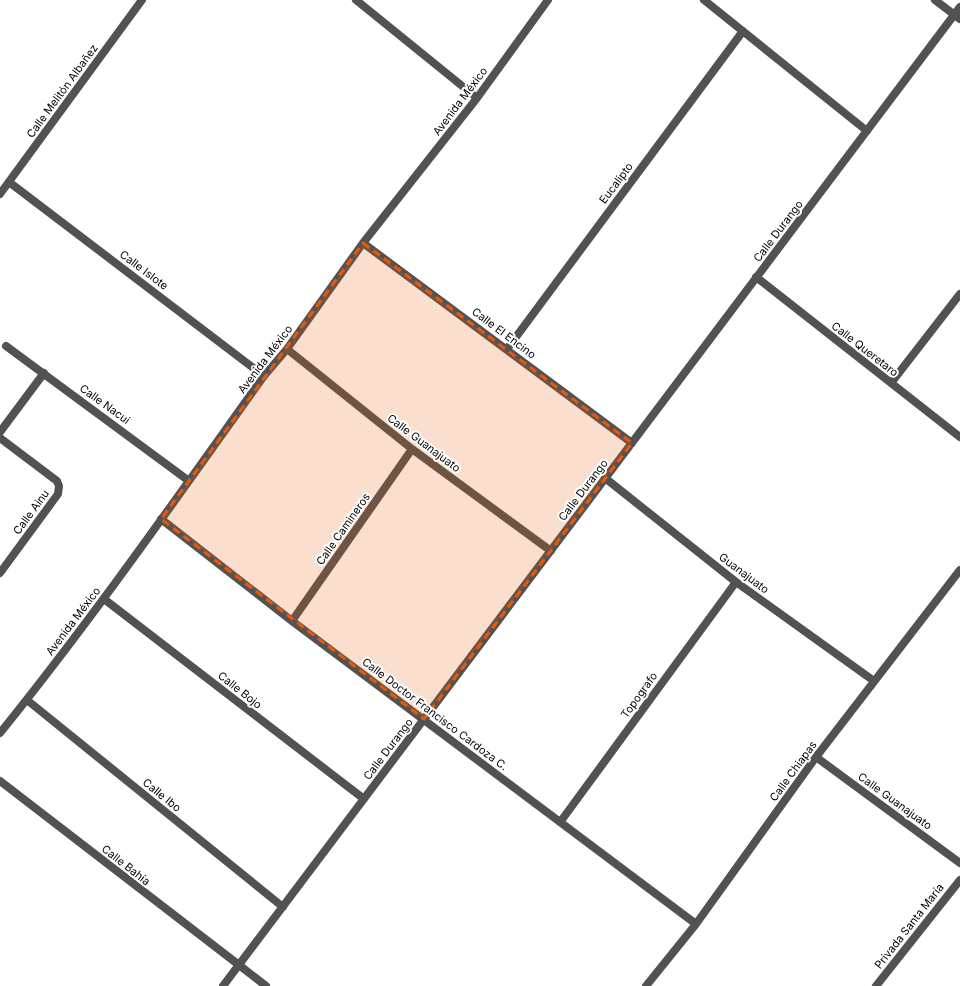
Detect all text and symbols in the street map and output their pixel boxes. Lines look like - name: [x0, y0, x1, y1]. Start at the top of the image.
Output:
- street label: Calle Melitón Albañez: [23, 41, 101, 141]
- street label: Avenida México: [430, 64, 491, 138]
- street label: Eucalipto: [596, 159, 636, 206]
- street label: Calle Durango: [750, 197, 806, 265]
- street label: Calle Islote: [117, 247, 171, 293]
- street label: Calle El Encino: [469, 304, 539, 362]
- street label: Calle Queretaro: [829, 319, 902, 380]
- street label: Avenida México: [235, 322, 296, 396]
- street label: Calle Nacui: [77, 381, 133, 427]
- street label: Calle Guanajuato: [385, 411, 464, 475]
- street label: Calle Durango: [555, 456, 611, 524]
- street label: Calle Ainu: [10, 487, 52, 537]
- street label: Calle Camineros: [313, 490, 373, 568]
- street label: Guanajuato: [716, 550, 772, 597]
- street label: Avenida México: [43, 584, 104, 658]
- street label: Calle Doctor Francisco Cardoza C.: [359, 655, 511, 773]
- street label: Calle Bojo: [215, 668, 265, 712]
- street label: Topografo: [618, 669, 661, 721]
- street label: Calle Durango: [360, 715, 416, 783]
- street label: Calle Chiapas: [766, 738, 820, 804]
- street label: Calle Guanajuato: [855, 769, 935, 833]
- street label: Calle Ibo: [140, 775, 184, 815]
- street label: Calle Bahía: [99, 842, 153, 888]
- street label: Privada Santa María: [871, 881, 947, 971]

